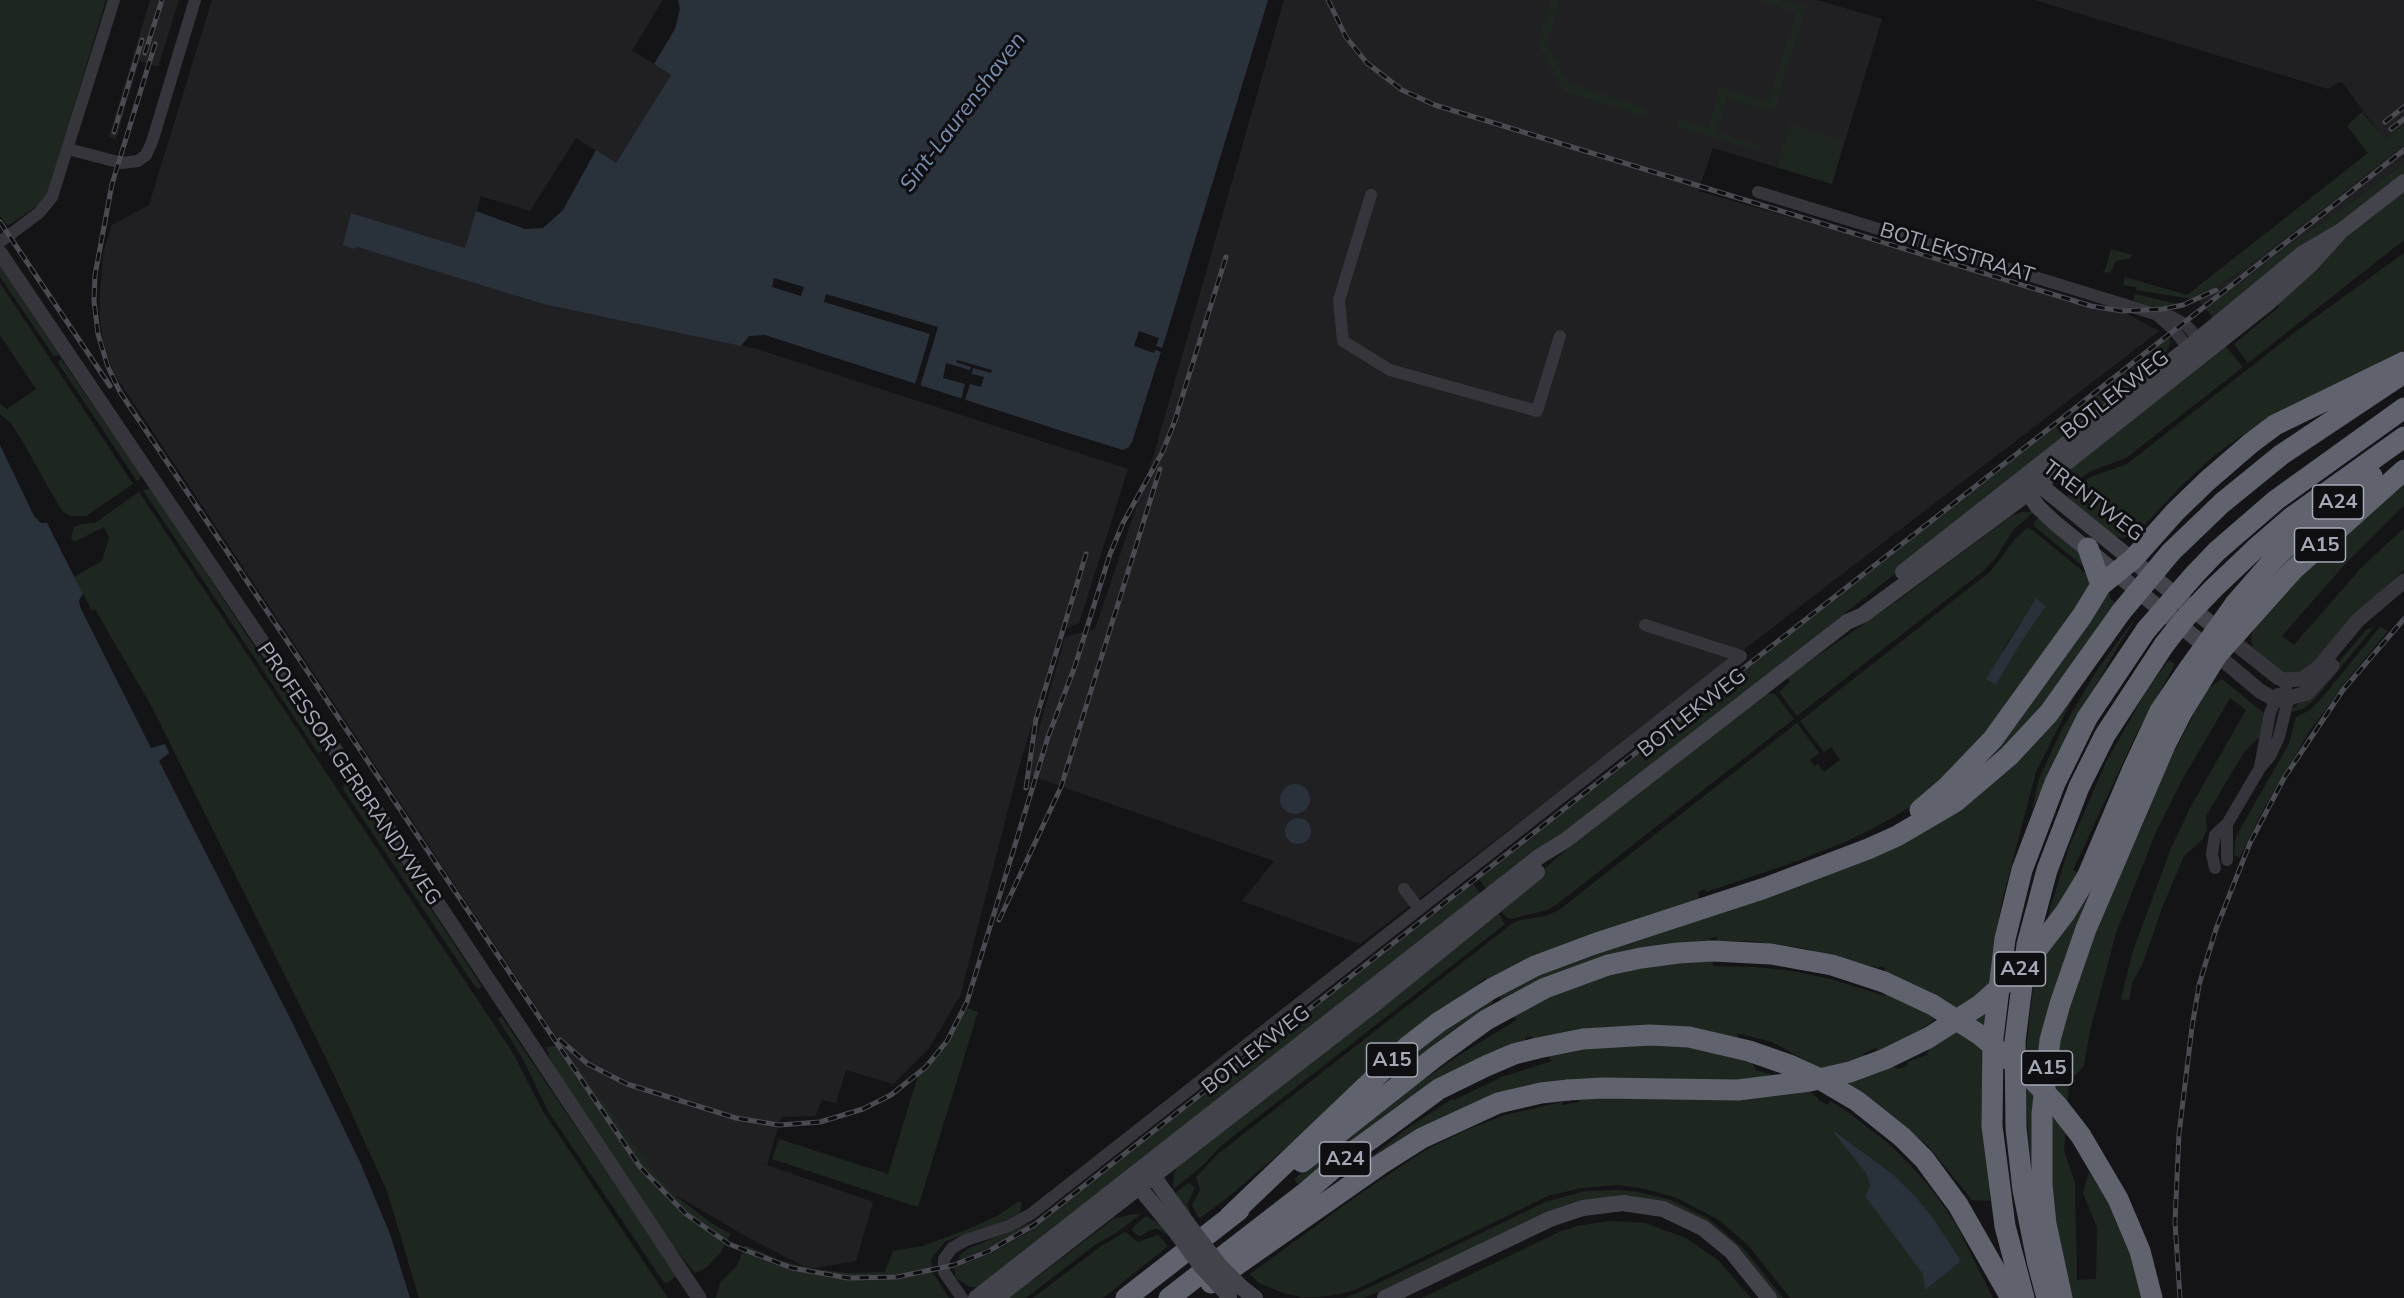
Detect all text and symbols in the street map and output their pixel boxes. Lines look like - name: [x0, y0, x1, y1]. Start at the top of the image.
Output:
- water label: Sint-Laurenshaven: [895, 27, 1031, 197]
- street label: BOTLEKSTRAAT: [1877, 217, 2037, 289]
- street label: BOTLEKWEG: [2056, 345, 2174, 445]
- street label: TRENTWEG: [2038, 455, 2148, 547]
- road number: A24: [2312, 485, 2364, 519]
- road number: A15: [2294, 528, 2346, 562]
- street label: PROFESSOR GERBRANDYWEG: [252, 638, 446, 910]
- street label: BOTLEKWEG: [1633, 663, 1751, 763]
- road number: A24: [1994, 952, 2046, 986]
- street label: BOTLEKWEG: [1197, 1000, 1315, 1100]
- road number: A15: [1366, 1043, 1418, 1077]
- road number: A15: [2022, 1051, 2072, 1085]
- road number: A24: [1320, 1142, 1370, 1176]

